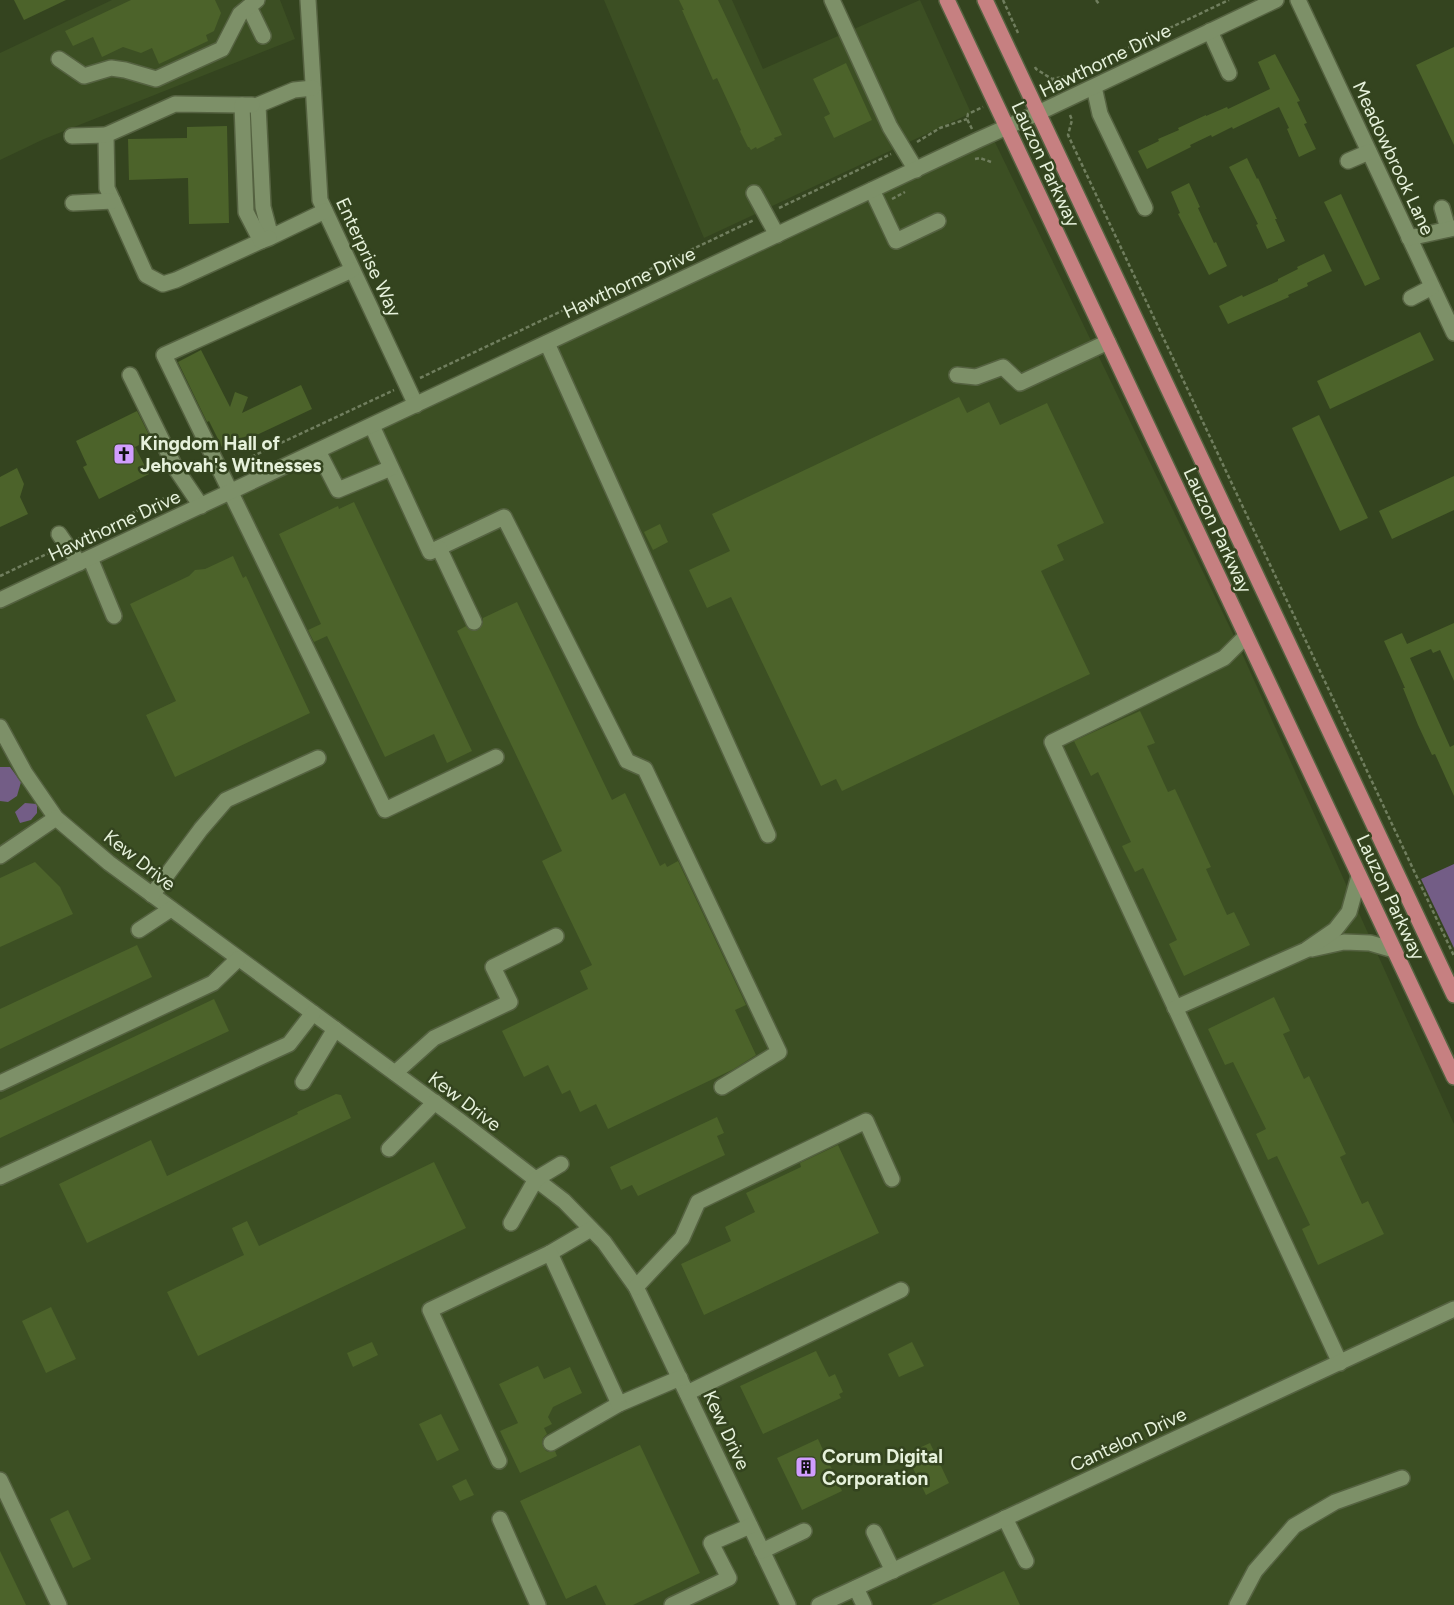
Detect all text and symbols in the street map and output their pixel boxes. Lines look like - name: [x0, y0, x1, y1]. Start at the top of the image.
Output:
- street label: Hawthorne Drive: [1036, 19, 1175, 102]
- street label: Meadowbrook Lane: [1348, 78, 1439, 239]
- street label: Lauzon Parkway: [1006, 98, 1085, 231]
- street label: Enterprise Way: [331, 194, 406, 320]
- street label: Hawthorne Drive: [559, 242, 699, 323]
- place label: Kingdom Hall of Jehovah's Witnesses: [140, 432, 322, 477]
- church icon: Kingdom Hall of Jehovah's Witnesses: [112, 442, 136, 466]
- street label: Lauzon Parkway: [1178, 464, 1257, 597]
- street label: Hawthorne Drive: [44, 485, 184, 566]
- street label: Kew Drive: [99, 825, 180, 896]
- street label: Lauzon Parkway: [1351, 831, 1430, 964]
- street label: Kew Drive: [424, 1067, 506, 1136]
- street label: Kew Drive: [698, 1387, 755, 1474]
- street label: Cantelon Drive: [1066, 1402, 1190, 1476]
- place label: Corum Digital Corporation: [822, 1445, 943, 1490]
- building icon: Corum Digital Corporation: [794, 1455, 818, 1479]

